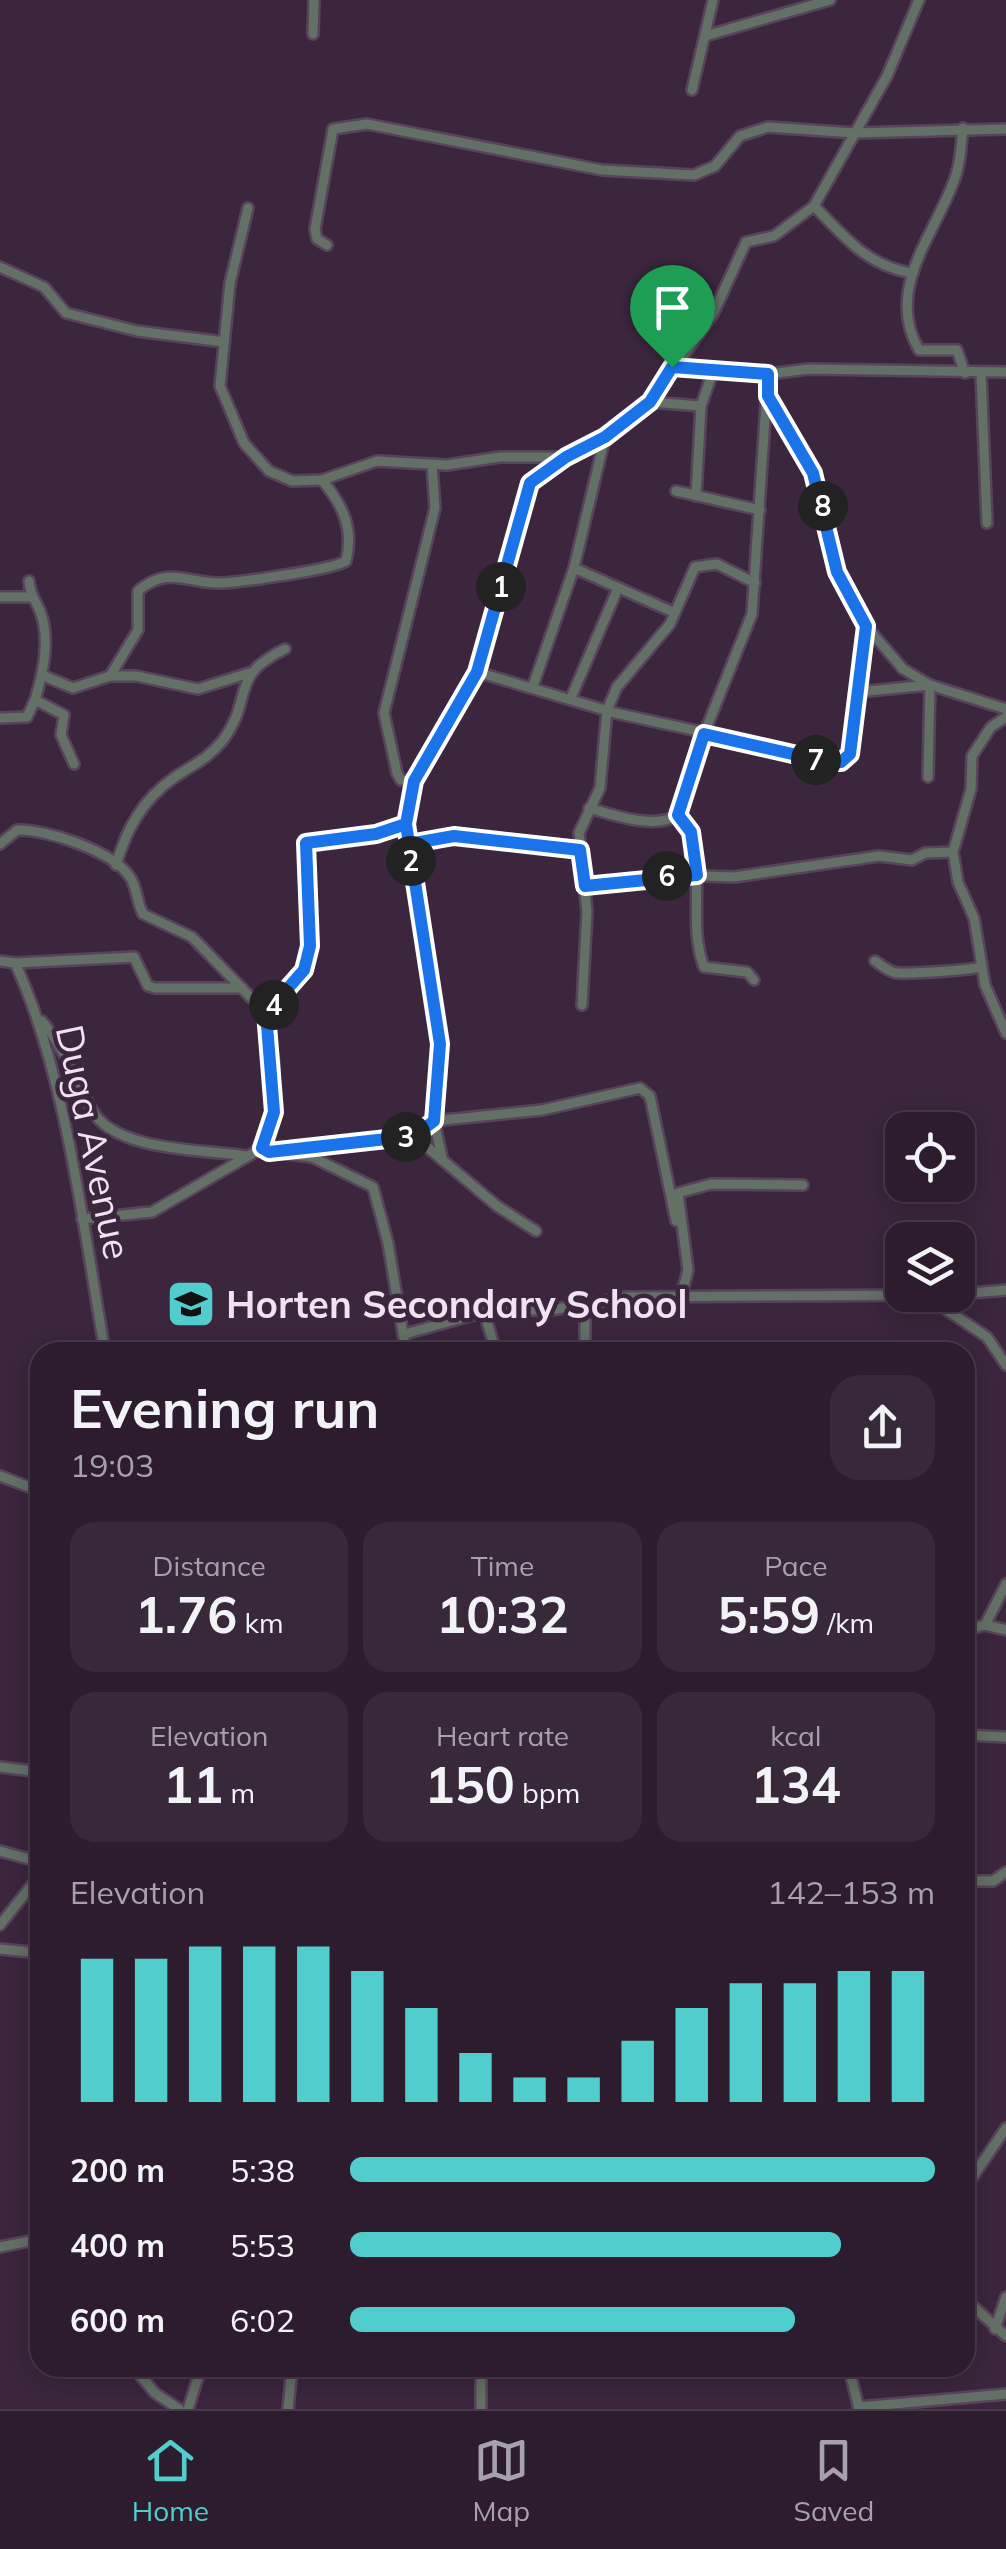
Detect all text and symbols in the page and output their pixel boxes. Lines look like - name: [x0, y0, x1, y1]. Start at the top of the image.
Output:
- pin: [630, 265, 715, 368]
- icon: arrive: [645, 280, 700, 335]
- pin: 8: [798, 481, 848, 531]
- text: 8: [815, 488, 831, 523]
- pin: 1: [476, 562, 526, 612]
- text: 1: [493, 569, 509, 604]
- pin: 7: [791, 735, 841, 785]
- text: 7: [808, 742, 824, 777]
- pin: 2: [386, 836, 436, 886]
- text: 2: [403, 843, 419, 878]
- pin: 6: [642, 851, 692, 901]
- text: 6: [659, 858, 675, 893]
- pin: 4: [249, 980, 299, 1030]
- text: 4: [266, 987, 282, 1022]
- street label: Duga Avenue: [46, 1020, 142, 1264]
- pin: 3: [381, 1112, 431, 1162]
- map controls: [885, 1112, 975, 1312]
- button: locate: [885, 1112, 975, 1202]
- text: 3: [398, 1119, 414, 1154]
- button: layers: [885, 1222, 975, 1312]
- school or university icon: Horten Secondary School: [165, 1278, 217, 1330]
- place label: Horten Secondary School: [226, 1280, 688, 1328]
- text: Evening run: [70, 1373, 379, 1442]
- button: share: [830, 1375, 935, 1480]
- text: 19:03: [70, 1445, 154, 1485]
- text: Distance: [153, 1548, 266, 1583]
- text: Time: [471, 1548, 534, 1583]
- text: Pace: [764, 1548, 827, 1583]
- text: 1.76: [135, 1583, 237, 1646]
- text: 10:32: [436, 1583, 569, 1646]
- text: 5:59: [718, 1583, 820, 1646]
- text: km: [237, 1605, 284, 1640]
- text: /km: [820, 1605, 874, 1640]
- text: Elevation: [150, 1718, 268, 1753]
- text: Heart rate: [436, 1718, 569, 1753]
- text: kcal: [770, 1718, 821, 1753]
- text: 11: [163, 1753, 223, 1816]
- text: 150: [425, 1753, 515, 1816]
- text: 134: [751, 1753, 841, 1816]
- text: m: [223, 1775, 255, 1810]
- text: bpm: [515, 1775, 580, 1810]
- text: Elevation: [70, 1872, 205, 1912]
- text: 142–153 m: [767, 1872, 935, 1912]
- text: 200 m: [70, 2150, 165, 2190]
- text: 5:38: [230, 2150, 295, 2190]
- text: 400 m: [70, 2225, 165, 2265]
- text: 5:53: [230, 2225, 295, 2265]
- text: 600 m: [70, 2300, 165, 2340]
- text: 6:02: [230, 2300, 295, 2340]
- tab: Home: [132, 2433, 209, 2528]
- tab: Map: [472, 2433, 530, 2528]
- tab: Saved: [793, 2433, 874, 2528]

